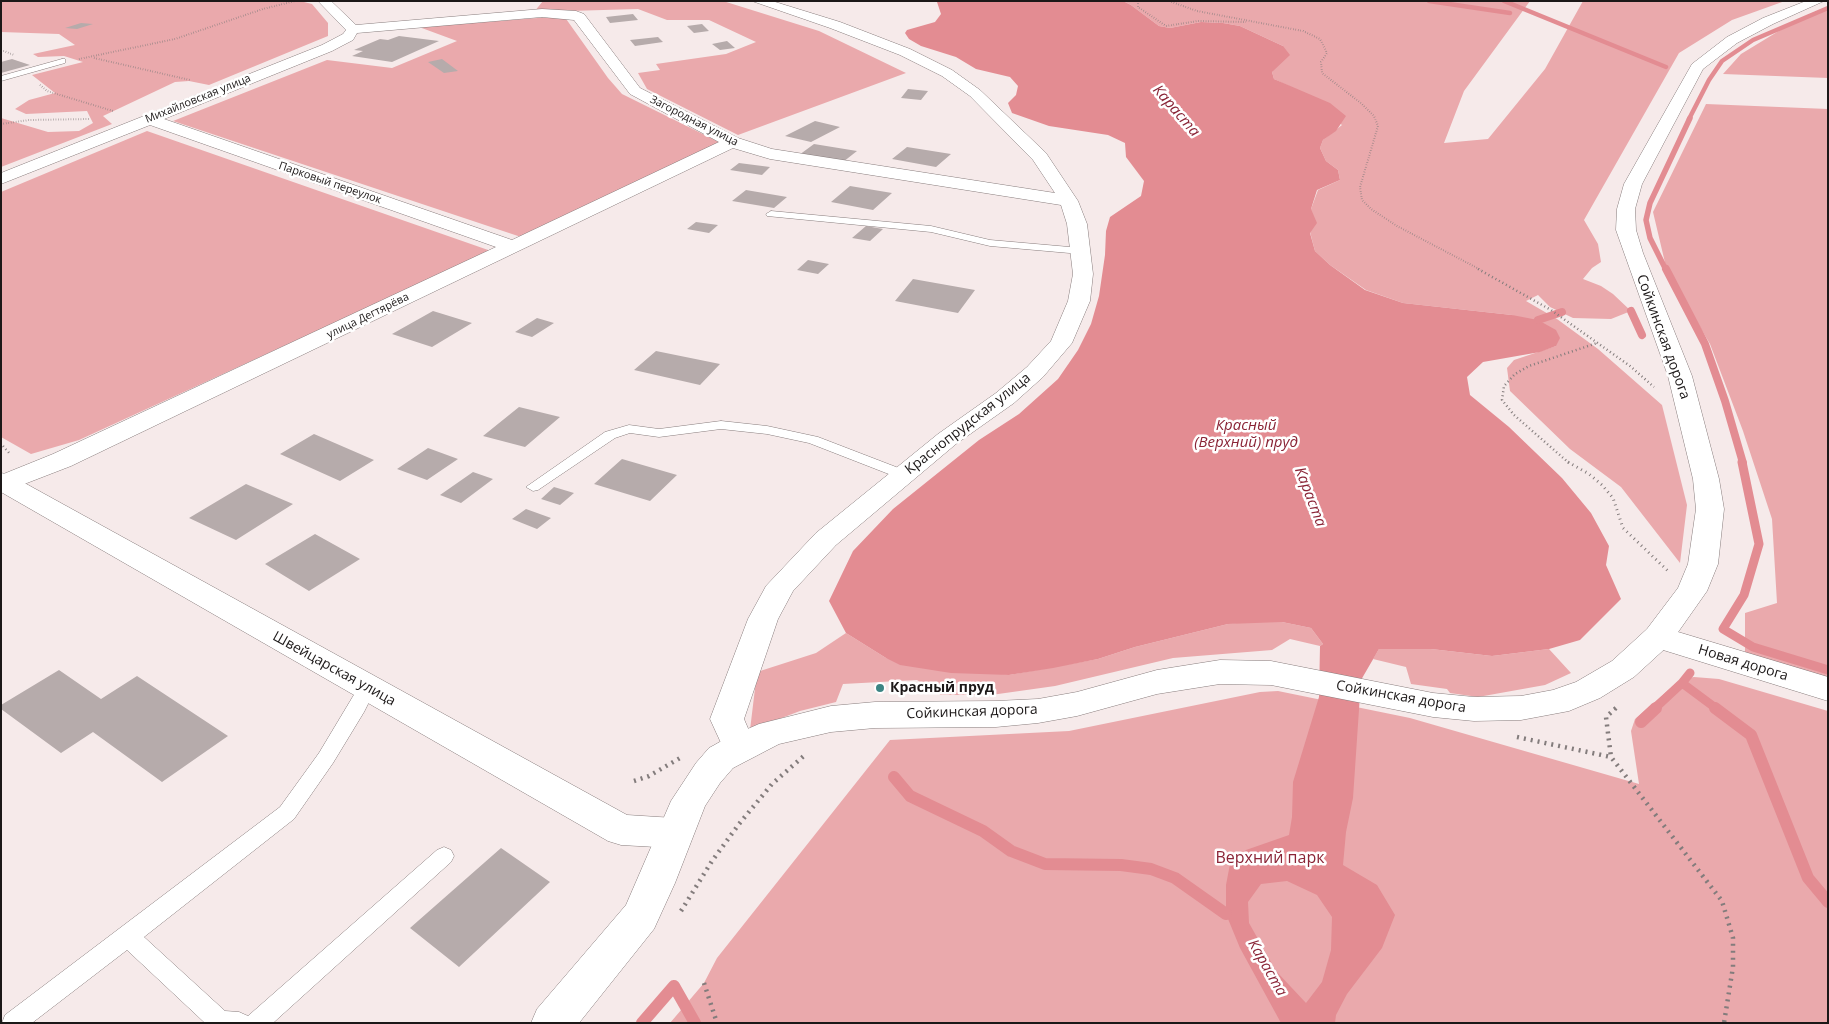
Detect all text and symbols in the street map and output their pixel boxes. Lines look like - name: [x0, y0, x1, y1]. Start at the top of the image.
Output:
- street label: Михайловская улица: [143, 72, 253, 126]
- water label: Караста: [1149, 82, 1203, 140]
- street label: Загородная улица: [648, 93, 740, 149]
- street label: Парковый переулок: [277, 159, 383, 207]
- street label: Сойкинская дорога: [1633, 272, 1693, 402]
- street label: улица Дегтярёва: [325, 290, 411, 342]
- street label: Краснопрудская улица: [902, 370, 1034, 478]
- water label: Красный (Верхний) пруд: [1194, 417, 1298, 452]
- water label: Караста: [1290, 465, 1330, 529]
- street label: Швейцарская улица: [270, 628, 398, 710]
- street label: Новая дорога: [1696, 641, 1790, 685]
- street label: Сойкинская дорога: [1335, 677, 1467, 717]
- place label: Красный пруд: [890, 680, 994, 696]
- marker: Красный пруд: [874, 682, 886, 694]
- street label: Сойкинская дорога: [906, 701, 1038, 723]
- park label: Верхний парк: [1216, 848, 1324, 868]
- water label: Караста: [1244, 936, 1290, 1000]

